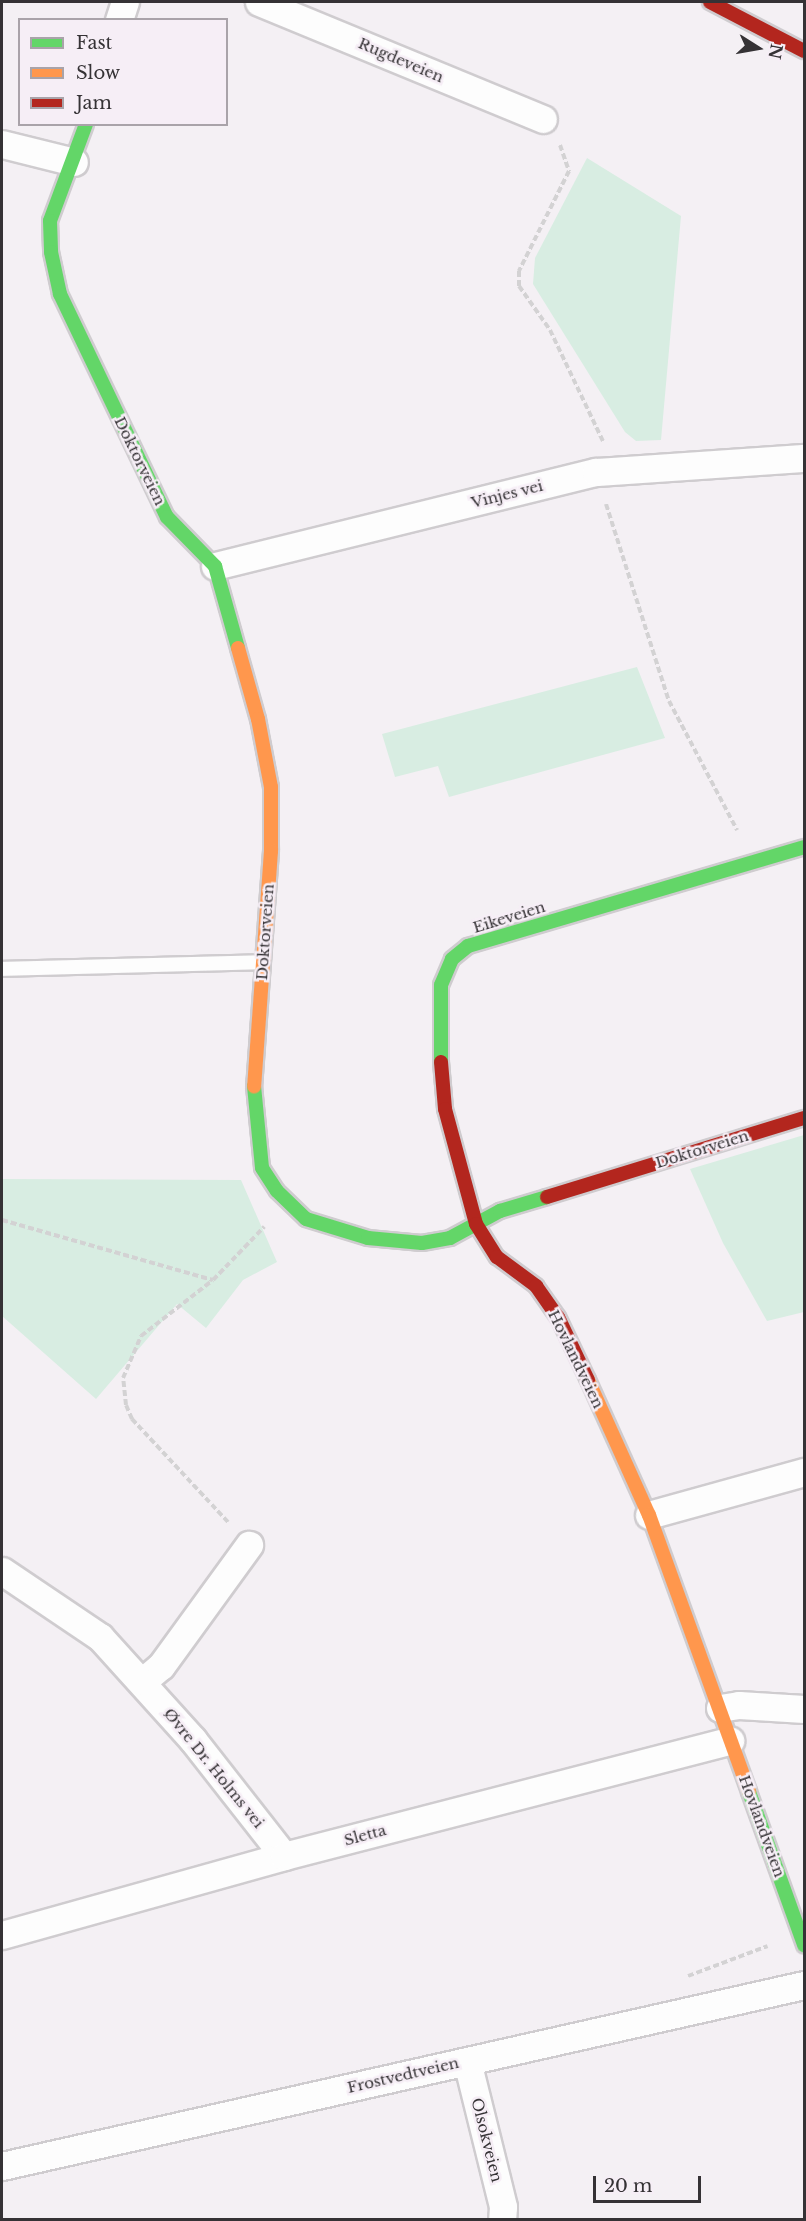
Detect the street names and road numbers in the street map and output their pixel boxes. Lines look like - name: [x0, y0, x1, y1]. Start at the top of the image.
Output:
- street label: Rugdeveien: [356, 34, 446, 86]
- street label: Doktorveien: [111, 414, 169, 508]
- street label: Vinjes vei: [469, 476, 545, 512]
- street label: Doktorveien: [253, 883, 277, 981]
- street label: Eikeveien: [471, 897, 547, 937]
- street label: Doktorveien: [653, 1126, 751, 1172]
- street label: Hovlandveien: [544, 1307, 608, 1411]
- street label: Øvre Dr. Holms vei: [160, 1704, 268, 1832]
- street label: Hovlandveien: [735, 1773, 789, 1879]
- street label: Sletta: [342, 1821, 388, 1849]
- street label: Frostvedtveien: [346, 2053, 460, 2097]
- street label: Olsokveien: [468, 2096, 506, 2184]

